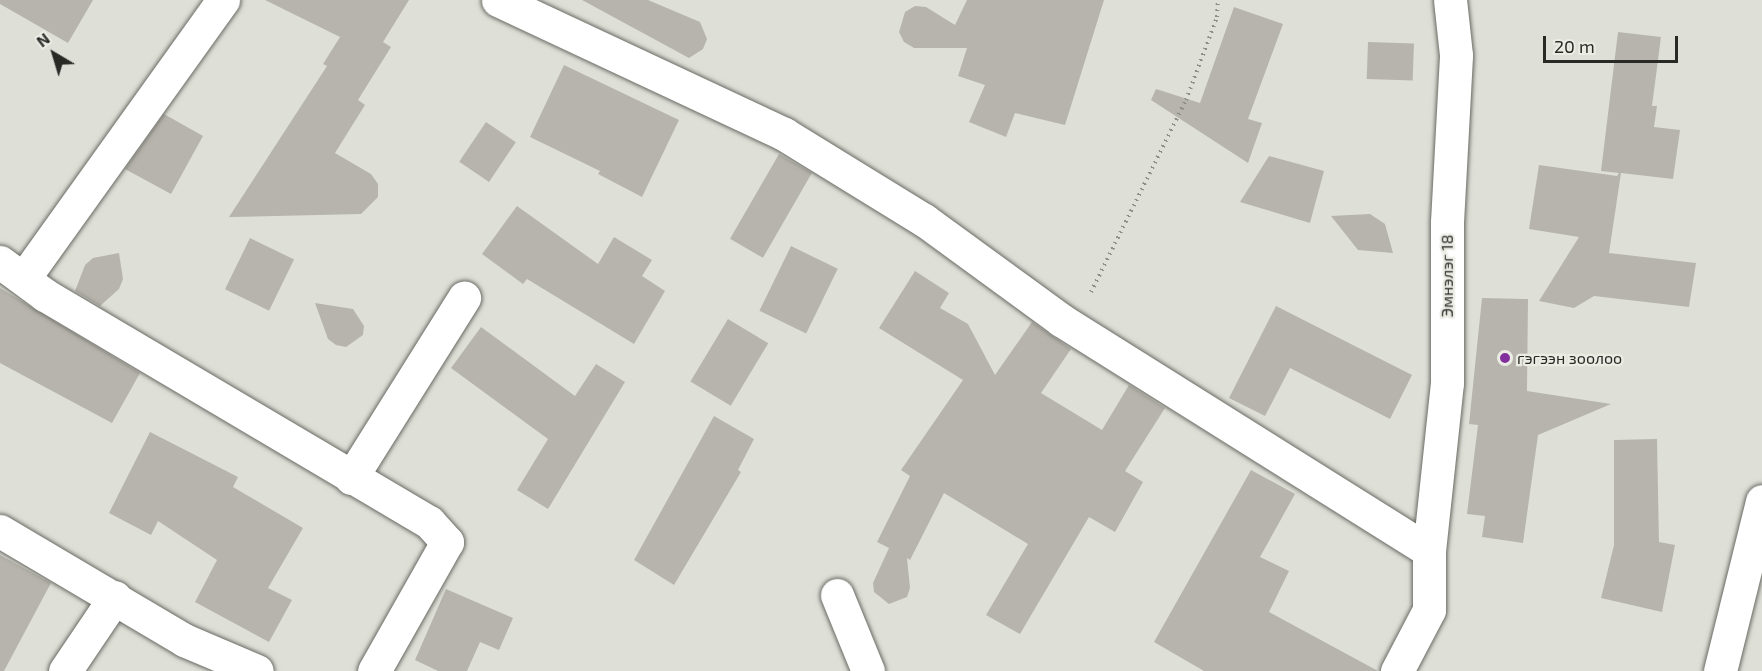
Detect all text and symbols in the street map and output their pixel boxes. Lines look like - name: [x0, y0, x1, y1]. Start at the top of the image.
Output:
- north arrow: [24, 24, 84, 84]
- scale bar: [1546, 24, 1681, 62]
- text: N: [32, 28, 53, 50]
- text: 20 m: [1554, 35, 1595, 57]
- street label: Эмнэлэг 18: [1437, 235, 1457, 317]
- place label: гэгээн зоолоо: [1517, 348, 1622, 368]
- marker: гэгээн зоолоо: [1498, 351, 1512, 365]

